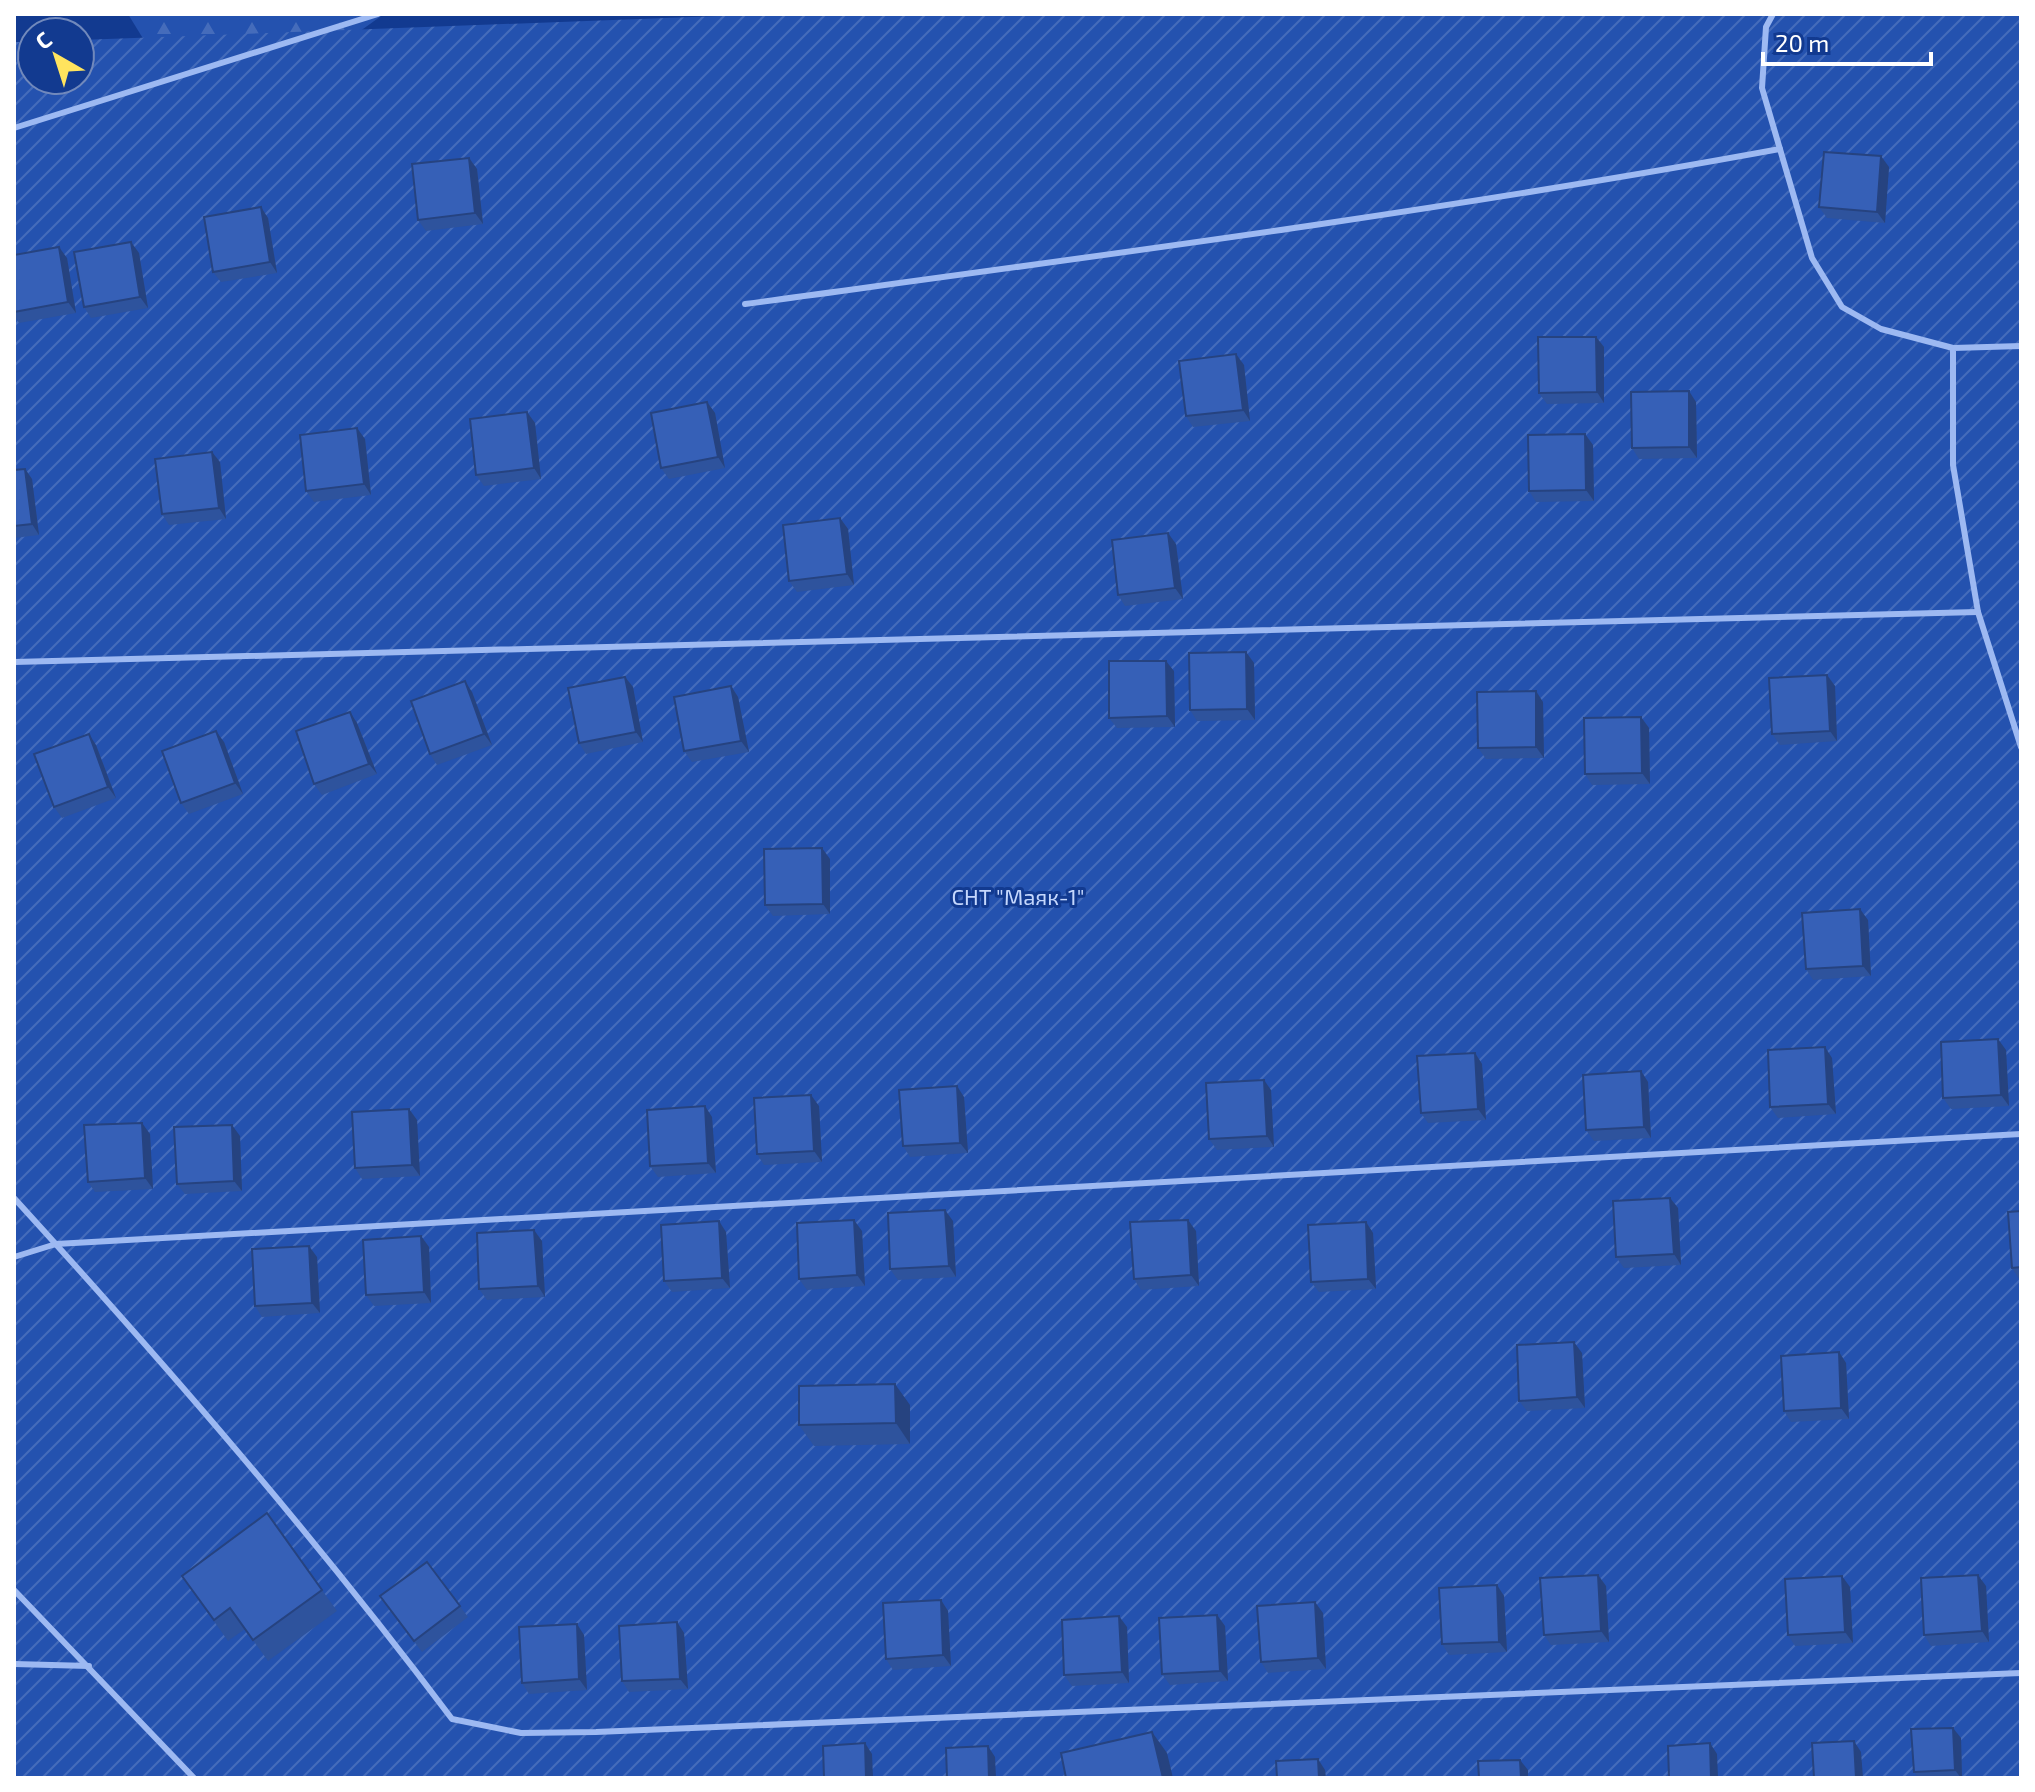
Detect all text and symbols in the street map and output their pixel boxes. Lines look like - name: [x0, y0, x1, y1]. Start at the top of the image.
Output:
- north arrow: [16, 16, 96, 96]
- scale bar: [1763, 16, 1931, 66]
- text: С: [30, 25, 56, 54]
- text: 20 m: [1775, 28, 1829, 57]
- park label: СНТ "Маяк-1": [951, 883, 1085, 909]

